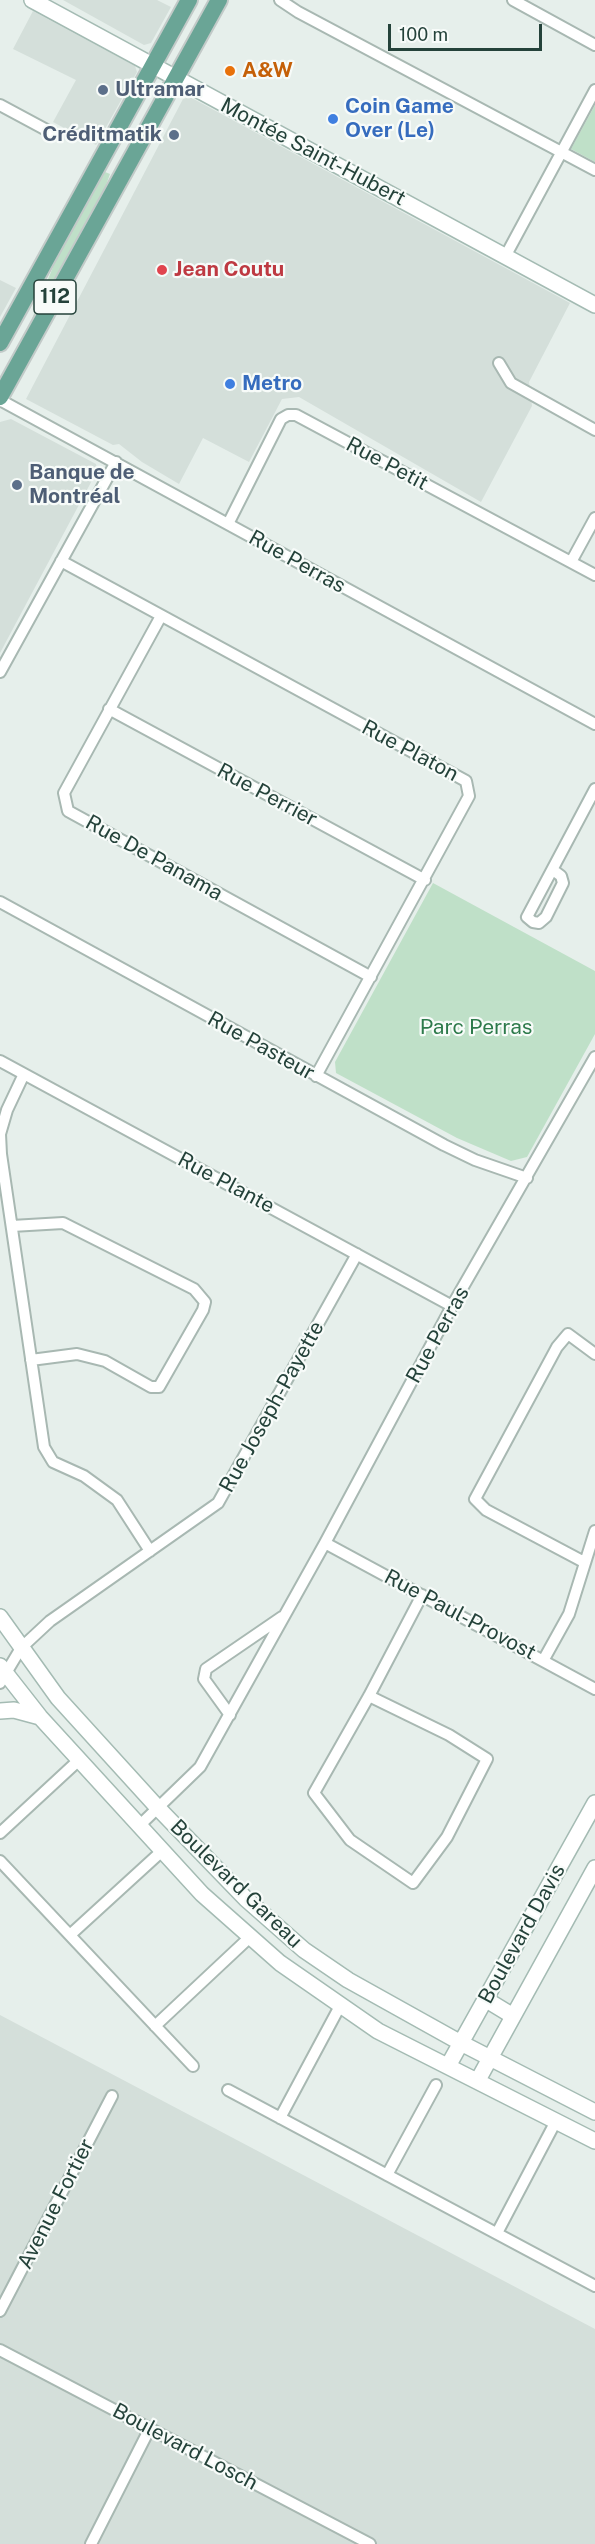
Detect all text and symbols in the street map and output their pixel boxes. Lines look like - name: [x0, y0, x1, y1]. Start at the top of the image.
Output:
- scale bar: [391, 12, 546, 50]
- text: 100 m: [399, 24, 448, 45]
- place label: A&W: [242, 58, 293, 84]
- marker: A&W: [223, 64, 237, 78]
- place label: Ultramar: [115, 77, 205, 103]
- marker: Ultramar: [96, 83, 110, 97]
- street label: Montée Saint-Hubert: [216, 93, 410, 211]
- place label: Coin Game Over (Le): [345, 94, 454, 144]
- marker: Coin Game Over (Le): [326, 112, 340, 126]
- place label: Créditmatik: [42, 122, 162, 148]
- marker: Créditmatik: [167, 128, 181, 142]
- place label: Jean Coutu: [174, 257, 284, 283]
- marker: Jean Coutu: [155, 263, 169, 277]
- road number: 112: [34, 280, 76, 314]
- place label: Metro: [242, 371, 302, 397]
- marker: Metro: [223, 377, 237, 391]
- street label: Rue Petit: [342, 432, 432, 496]
- place label: Banque de Montréal: [29, 460, 135, 510]
- marker: Banque de Montréal: [10, 478, 24, 492]
- street label: Rue Perras: [244, 525, 350, 599]
- street label: Rue Platon: [357, 715, 463, 787]
- street label: Rue Perrier: [213, 758, 321, 832]
- street label: Rue De Panama: [81, 810, 227, 906]
- street label: Rue Pasteur: [203, 1006, 319, 1086]
- park label: Parc Perras: [420, 1015, 532, 1041]
- street label: Rue Plante: [173, 1147, 279, 1219]
- street label: Rue Perras: [401, 1282, 475, 1388]
- street label: Rue Joseph-Payette: [214, 1317, 330, 1497]
- street label: Rue Paul-Provost: [380, 1564, 540, 1666]
- street label: Boulevard Gareau: [165, 1814, 307, 1954]
- street label: Boulevard Davis: [473, 1860, 571, 2008]
- street label: Avenue Fortier: [12, 2135, 100, 2273]
- street label: Boulevard Losch: [108, 2398, 262, 2496]

